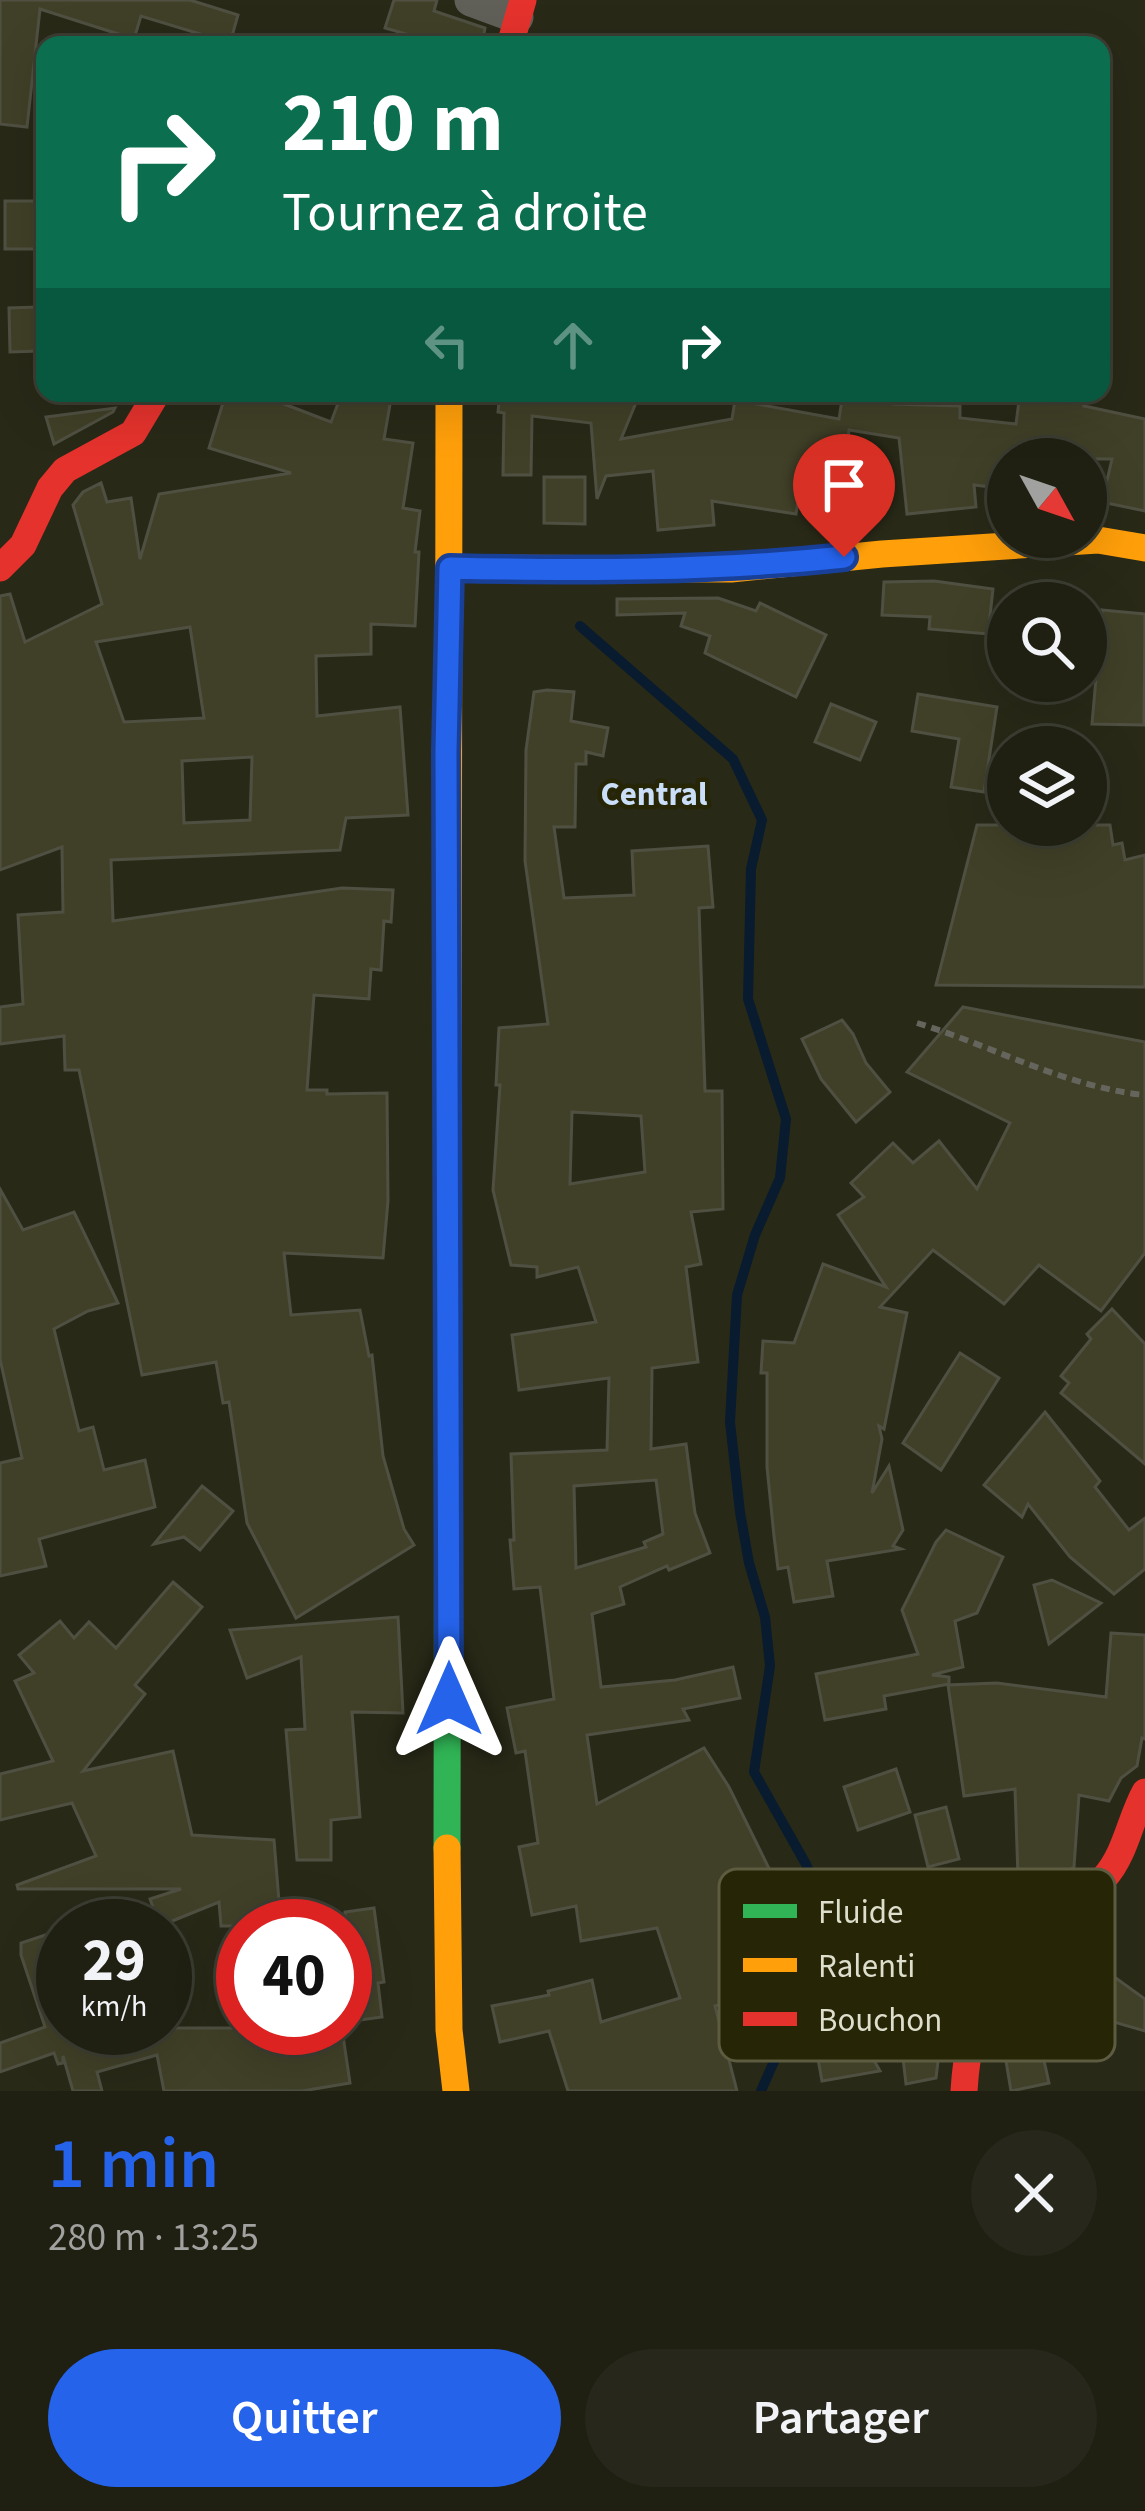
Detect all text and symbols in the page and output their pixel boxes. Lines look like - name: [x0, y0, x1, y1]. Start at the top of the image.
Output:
- text: 210 m: [282, 64, 504, 184]
- icon: right: [84, 84, 240, 240]
- text: Tournez à droite: [282, 175, 648, 252]
- icon: left: [414, 312, 480, 378]
- icon: ahead: [540, 312, 606, 378]
- icon: right: [666, 312, 732, 378]
- pin: [793, 434, 895, 557]
- north arrow: [987, 438, 1107, 558]
- map controls: [987, 438, 1107, 846]
- icon: arrive: [811, 452, 877, 518]
- button: search: [987, 582, 1107, 702]
- button: layers: [987, 726, 1107, 846]
- district label: Central: [601, 771, 708, 818]
- position arrow: [386, 1636, 512, 1762]
- legend: [719, 1869, 1115, 2061]
- text: Fluide: [818, 1889, 903, 1936]
- speed limit sign: 40: [216, 1899, 372, 2055]
- text: 29: [82, 1919, 146, 2004]
- text: Ralenti: [818, 1943, 915, 1990]
- text: km/h: [81, 1985, 147, 2028]
- text: Bouchon: [818, 1997, 942, 2044]
- text: 1 min: [48, 2113, 219, 2216]
- button: close: [971, 2130, 1097, 2256]
- text: 280 m · 13:25: [48, 2210, 259, 2266]
- button: Quitter: [48, 2349, 561, 2487]
- button: Partager: [585, 2349, 1097, 2487]

